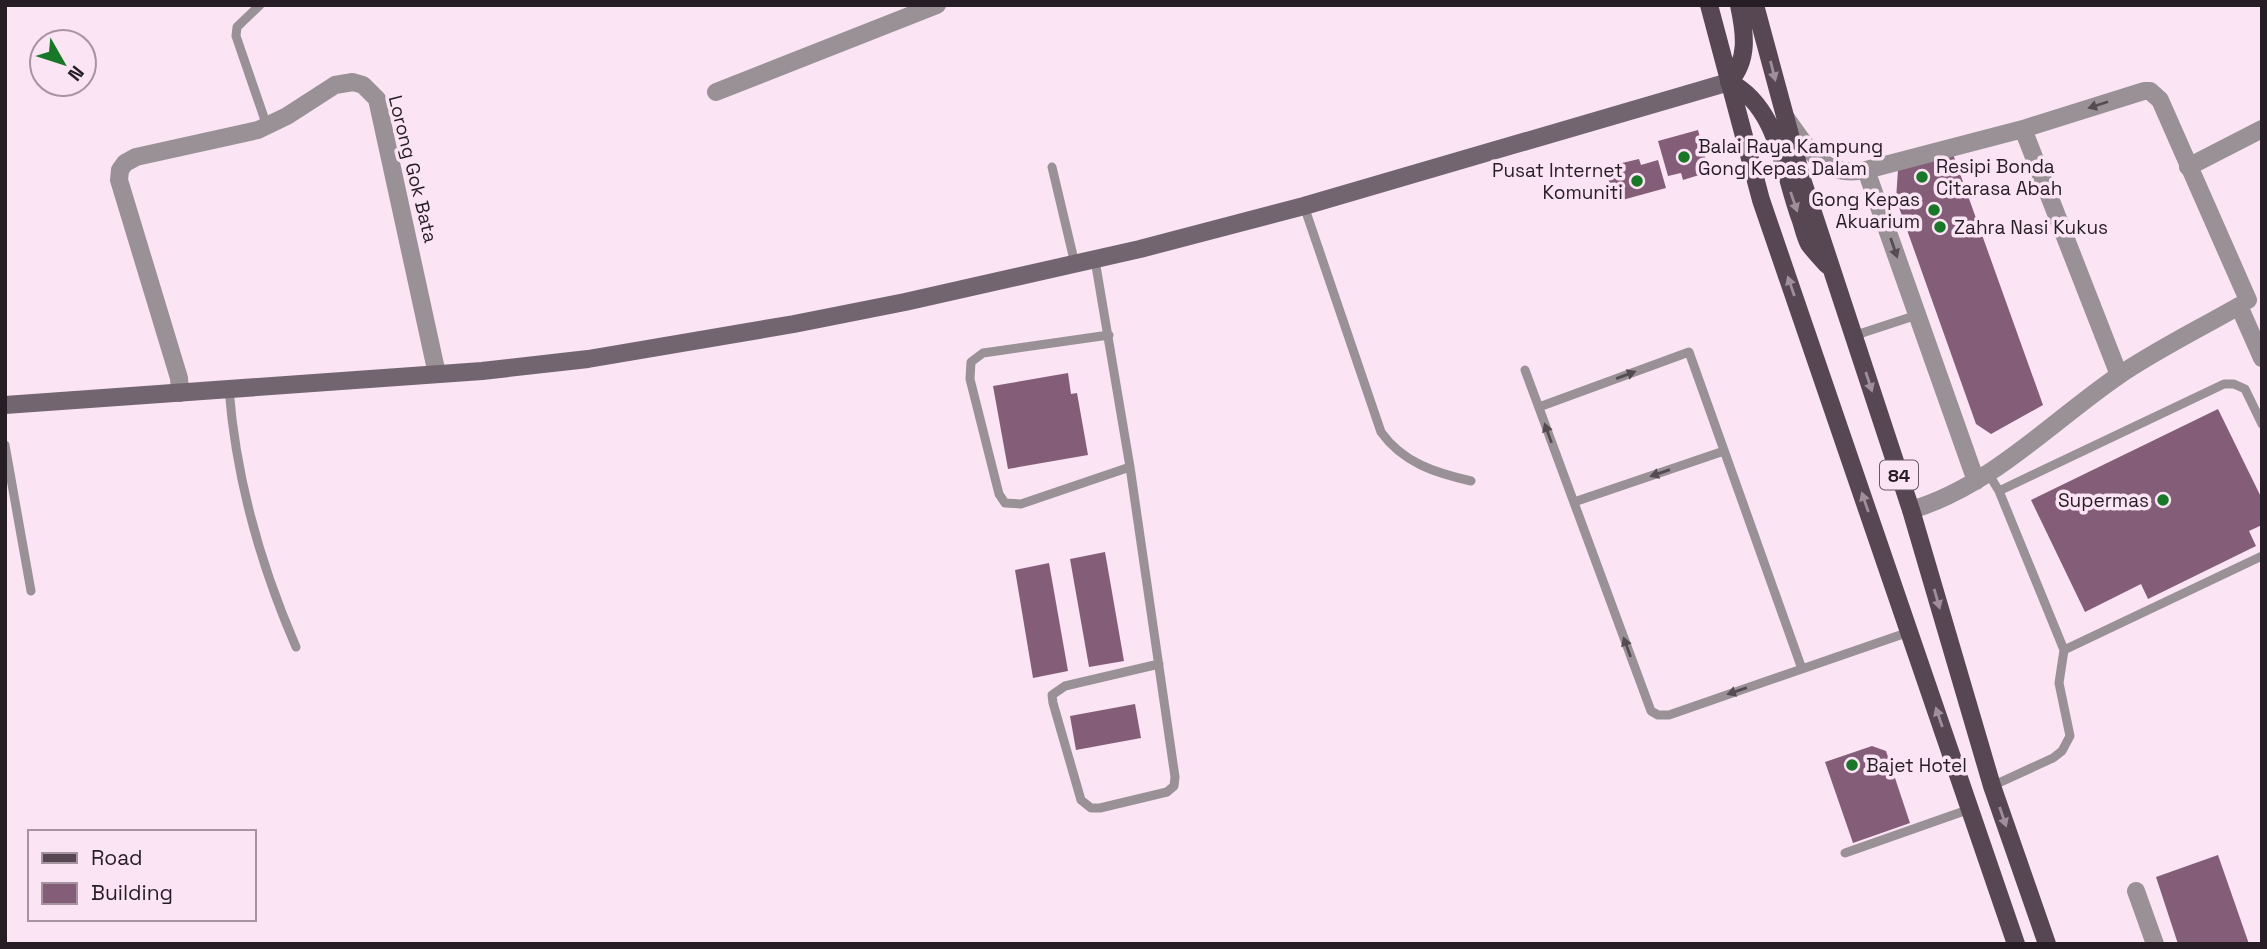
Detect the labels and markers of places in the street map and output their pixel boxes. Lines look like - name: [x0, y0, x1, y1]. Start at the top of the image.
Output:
- place label: Balai Raya Kampung Gong Kepas Dalam: [1698, 134, 1883, 181]
- marker: Balai Raya Kampung Gong Kepas Dalam: [1676, 149, 1692, 165]
- place label: Resipi Bonda Citarasa Abah: [1936, 154, 2062, 201]
- place label: Pusat Internet Komuniti: [1492, 158, 1623, 205]
- marker: Resipi Bonda Citarasa Abah: [1914, 169, 1930, 185]
- marker: Pusat Internet Komuniti: [1629, 173, 1645, 189]
- place label: Gong Kepas Akuarium: [1811, 187, 1920, 234]
- marker: Gong Kepas Akuarium: [1926, 202, 1942, 218]
- place label: Zahra Nasi Kukus: [1954, 215, 2108, 240]
- marker: Zahra Nasi Kukus: [1932, 219, 1948, 235]
- place label: Supermas: [2058, 488, 2149, 513]
- marker: Supermas: [2155, 492, 2171, 508]
- place label: Bajet Hotel: [1866, 753, 1967, 778]
- marker: Bajet Hotel: [1844, 757, 1860, 773]

